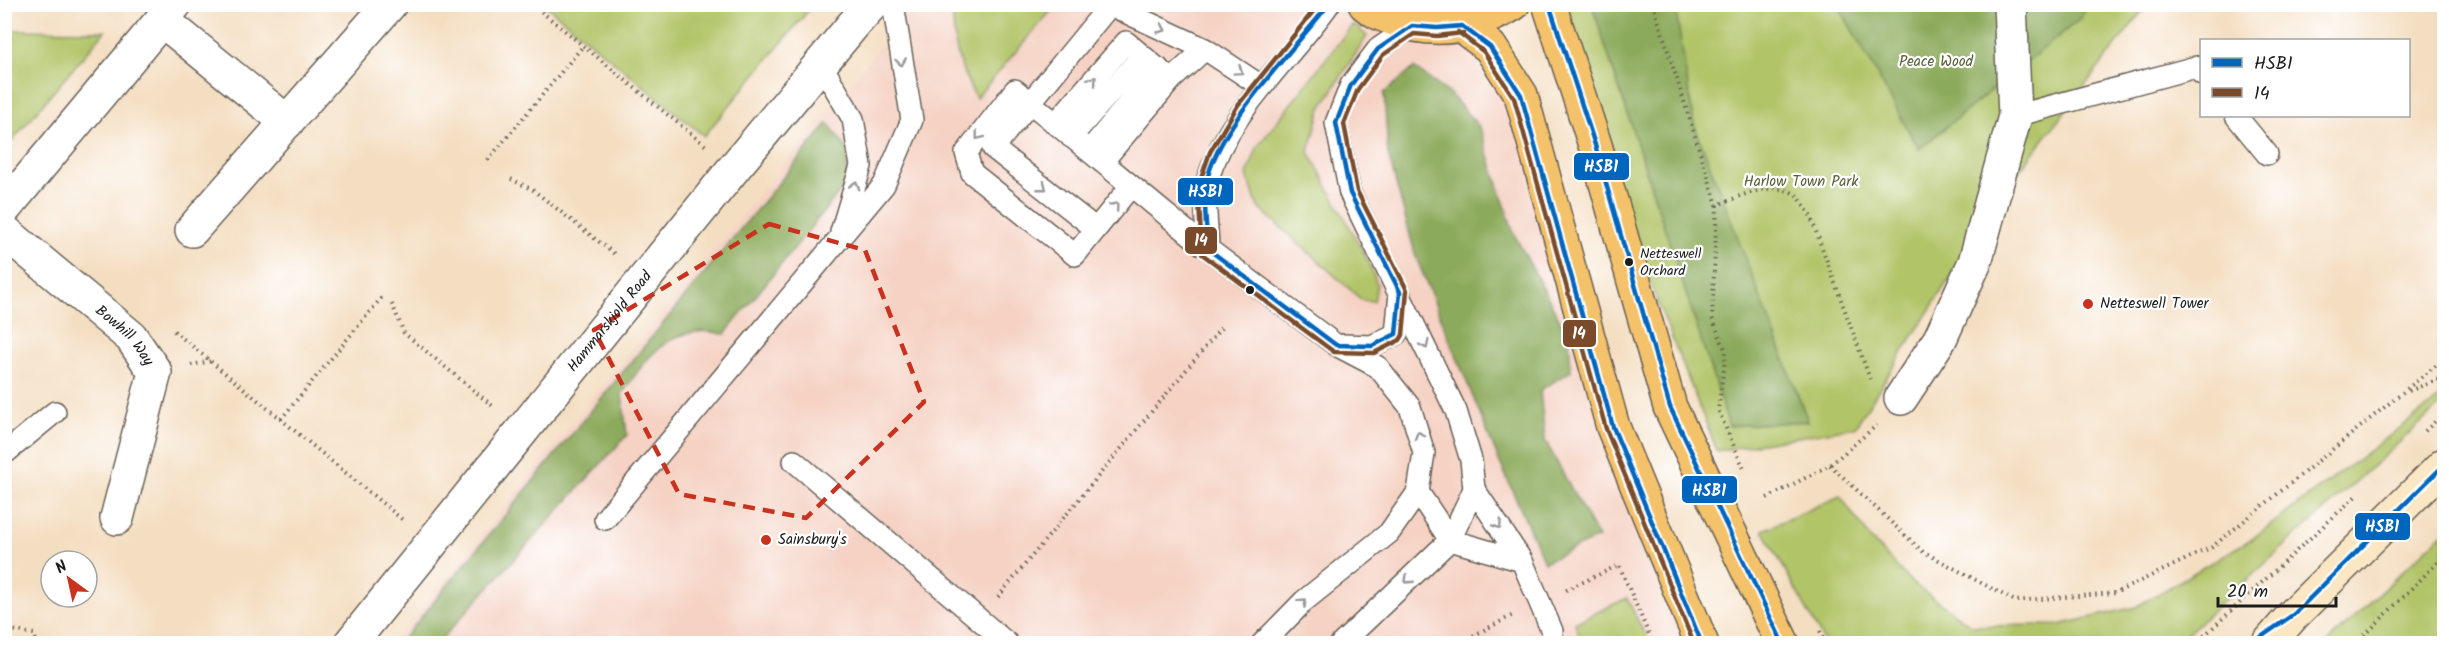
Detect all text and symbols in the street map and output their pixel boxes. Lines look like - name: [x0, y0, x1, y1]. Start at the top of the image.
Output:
- one-way arrow: [1156, 21, 1167, 33]
- legend: [2200, 39, 2410, 117]
- park label: Peace Wood: [1899, 50, 1974, 74]
- text: HSB1: [2254, 50, 2293, 79]
- one-way arrow: [895, 58, 907, 67]
- one-way arrow: [1232, 64, 1243, 75]
- one-way arrow: [1086, 76, 1097, 87]
- text: 14: [2254, 80, 2270, 109]
- one-way arrow: [975, 130, 986, 141]
- line badge: HSB1: [1573, 152, 1630, 181]
- text: HSB1: [1584, 155, 1618, 180]
- park label: Harlow Town Park: [1744, 170, 1859, 194]
- line badge: HSB1: [1177, 177, 1234, 206]
- one-way arrow: [848, 180, 860, 191]
- one-way arrow: [1036, 180, 1047, 191]
- text: HSB1: [1188, 180, 1222, 205]
- one-way arrow: [1107, 202, 1118, 213]
- line badge: 14: [1184, 226, 1218, 255]
- text: 14: [1194, 229, 1208, 254]
- place label: Netteswell Orchard: [1640, 243, 1702, 282]
- marker: Netteswell Orchard: [1623, 256, 1635, 268]
- street label: Hammarskjold Road: [562, 265, 659, 378]
- unlabelled marker: [1244, 284, 1256, 296]
- place label: Netteswell Tower: [2100, 292, 2210, 316]
- marker: Netteswell Tower: [2081, 297, 2095, 311]
- street label: Bowhill Way: [89, 300, 160, 372]
- line badge: 14: [1562, 319, 1597, 348]
- text: 14: [1572, 322, 1586, 347]
- one-way arrow: [1417, 338, 1429, 349]
- one-way arrow: [1414, 430, 1426, 441]
- line badge: HSB1: [1681, 475, 1738, 504]
- text: HSB1: [1692, 479, 1726, 504]
- line badge: HSB1: [2354, 512, 2411, 541]
- text: HSB1: [2365, 515, 2399, 540]
- one-way arrow: [1491, 519, 1502, 530]
- place label: Sainsbury's: [778, 528, 847, 552]
- marker: Sainsbury's: [759, 533, 773, 547]
- north arrow: [39, 549, 99, 609]
- text: N: [51, 554, 73, 581]
- scale bar: [2218, 570, 2336, 608]
- one-way arrow: [1404, 573, 1415, 584]
- text: 20 m: [2227, 578, 2268, 607]
- one-way arrow: [1297, 598, 1307, 609]

